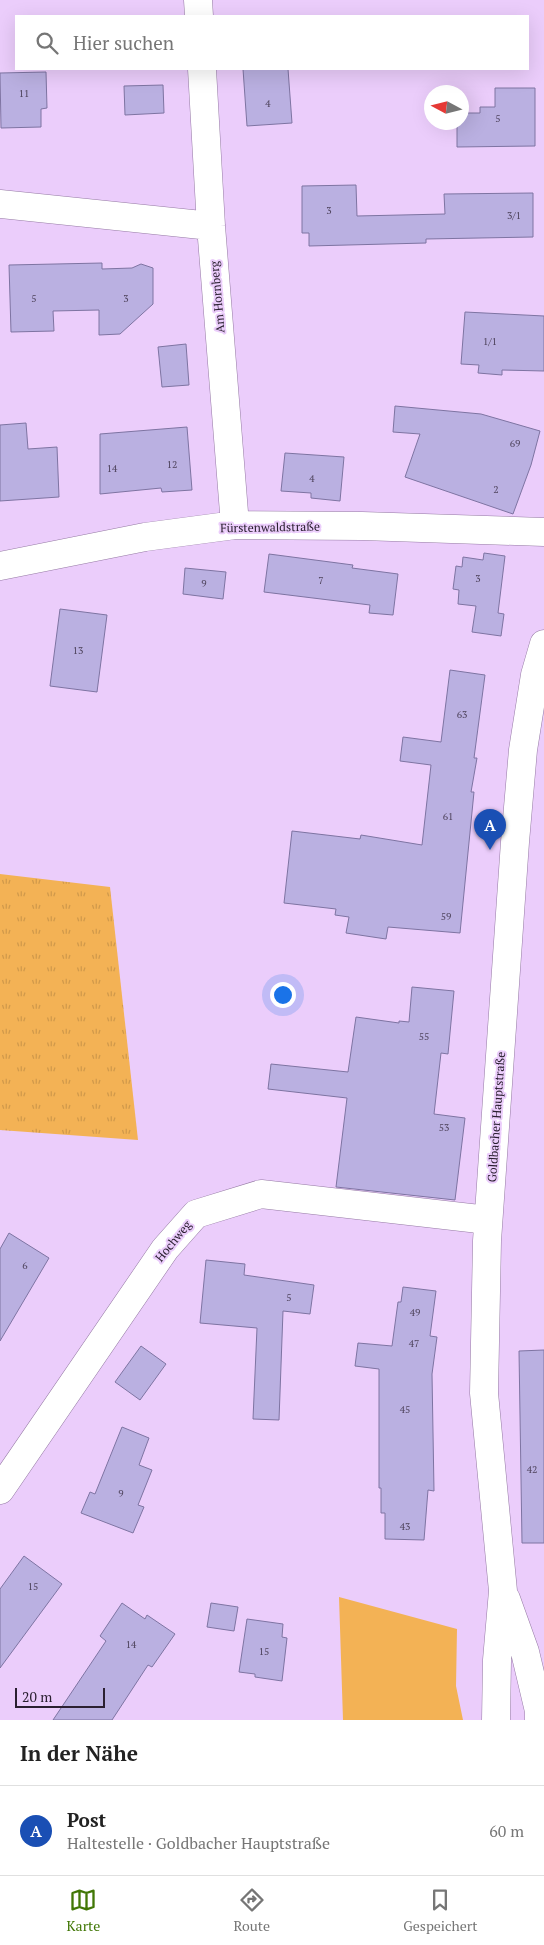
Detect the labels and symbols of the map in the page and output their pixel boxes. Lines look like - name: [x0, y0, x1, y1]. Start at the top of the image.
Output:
- north arrow: [424, 85, 469, 130]
- house number: 11: [19, 87, 29, 100]
- house number: 4: [265, 97, 271, 110]
- house number: 5: [495, 112, 501, 125]
- house number: 3: [326, 204, 332, 217]
- house number: 3/1: [507, 209, 521, 222]
- street label: Am Hornberg: [206, 260, 228, 334]
- house number: 5: [31, 292, 37, 305]
- house number: 3: [123, 292, 129, 305]
- house number: 1/1: [483, 335, 497, 348]
- house number: 69: [510, 437, 520, 450]
- house number: 12: [167, 458, 177, 471]
- house number: 14: [107, 462, 118, 475]
- house number: 4: [309, 472, 315, 485]
- house number: 2: [493, 483, 499, 496]
- street label: Fürstenwaldstraße: [220, 519, 320, 535]
- house number: 3: [475, 572, 481, 585]
- house number: 7: [318, 574, 324, 587]
- house number: 9: [201, 577, 207, 590]
- house number: 13: [73, 644, 83, 657]
- house number: 63: [457, 708, 467, 721]
- pin: A: [474, 809, 506, 850]
- house number: 61: [443, 810, 453, 823]
- house number: 59: [441, 910, 451, 923]
- your location: [270, 982, 296, 1008]
- house number: 55: [419, 1030, 429, 1043]
- street label: Goldbacher Hauptstraße: [484, 1051, 508, 1183]
- house number: 53: [439, 1121, 449, 1134]
- street label: Hochweg: [152, 1217, 195, 1265]
- house number: 6: [22, 1259, 28, 1272]
- house number: 5: [286, 1291, 292, 1304]
- house number: 49: [410, 1306, 420, 1319]
- house number: 47: [409, 1337, 419, 1350]
- house number: 45: [400, 1403, 410, 1416]
- house number: 42: [527, 1463, 537, 1476]
- house number: 9: [118, 1487, 124, 1500]
- house number: 43: [400, 1520, 410, 1533]
- house number: 15: [28, 1580, 38, 1593]
- house number: 14: [126, 1638, 137, 1651]
- house number: 15: [259, 1645, 269, 1658]
- scale bar: [15, 1685, 105, 1708]

